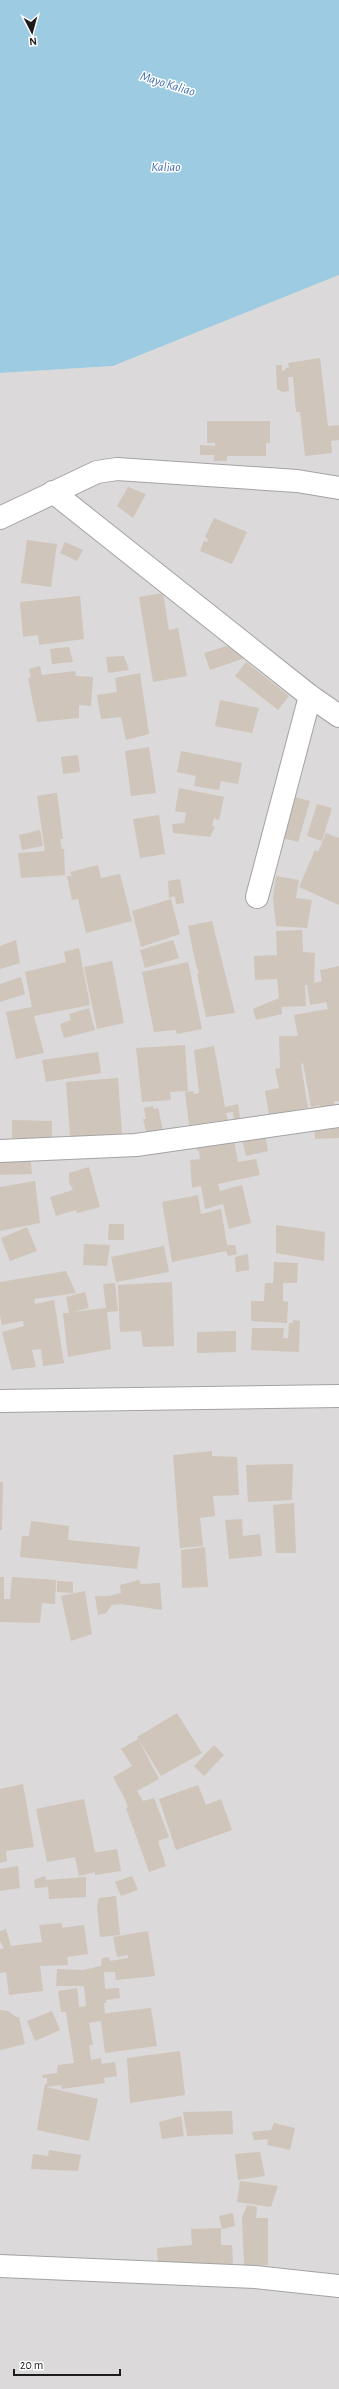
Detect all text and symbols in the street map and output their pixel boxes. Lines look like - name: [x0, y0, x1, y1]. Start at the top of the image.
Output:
- north arrow: [12, 12, 52, 52]
- text: N: [29, 36, 37, 47]
- water label: Mayo Kaliao: [139, 70, 197, 99]
- water label: Kaliao: [151, 161, 181, 174]
- scale bar: [14, 2351, 120, 2377]
- text: 20 m: [20, 2359, 43, 2371]

